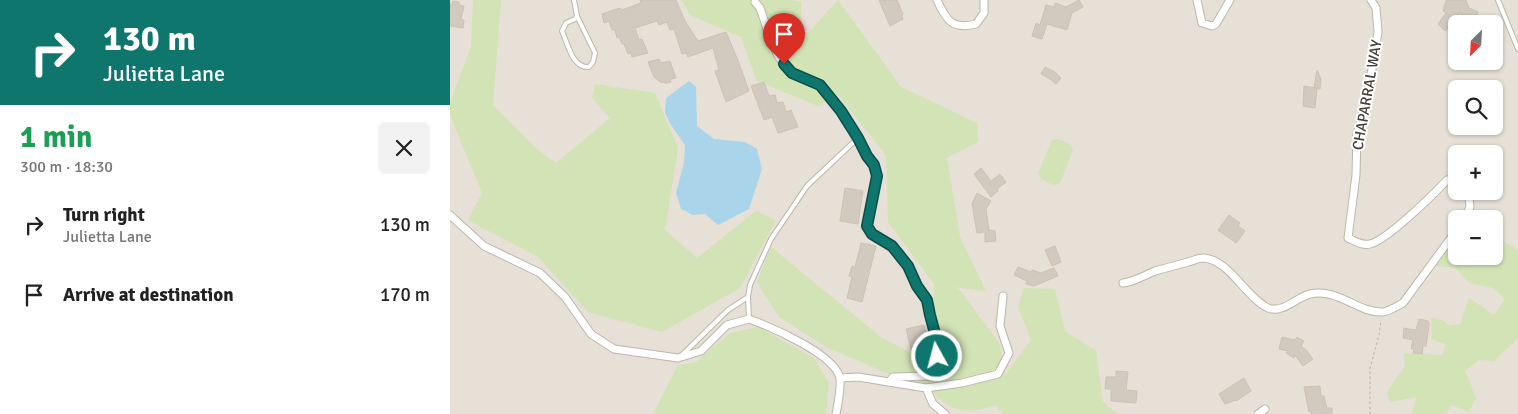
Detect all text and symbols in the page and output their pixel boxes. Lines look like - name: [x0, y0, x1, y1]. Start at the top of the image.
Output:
- pin: [763, 13, 805, 64]
- north arrow: [1448, 15, 1502, 70]
- map controls: [1448, 15, 1503, 265]
- text: 130 m: [103, 17, 196, 60]
- icon: right: [20, 20, 85, 85]
- icon: arrive: [770, 20, 798, 48]
- street label: CHAPARRAL WAY: [1348, 38, 1386, 151]
- text: Julietta Lane: [103, 60, 225, 87]
- button: search: [1448, 80, 1503, 135]
- text: 1 min: [20, 119, 92, 156]
- button: close: [378, 122, 430, 174]
- button: +: [1448, 145, 1503, 200]
- text: 300 m · 18:30: [20, 157, 113, 177]
- text: Turn right: [63, 203, 145, 227]
- button: −: [1448, 210, 1503, 265]
- icon: right: [20, 211, 48, 239]
- text: 130 m: [380, 213, 430, 237]
- text: Julietta Lane: [63, 227, 152, 247]
- icon: arrive: [20, 281, 48, 309]
- text: Arrive at destination: [63, 283, 234, 307]
- text: 170 m: [380, 283, 430, 307]
- position arrow: [910, 329, 962, 381]

